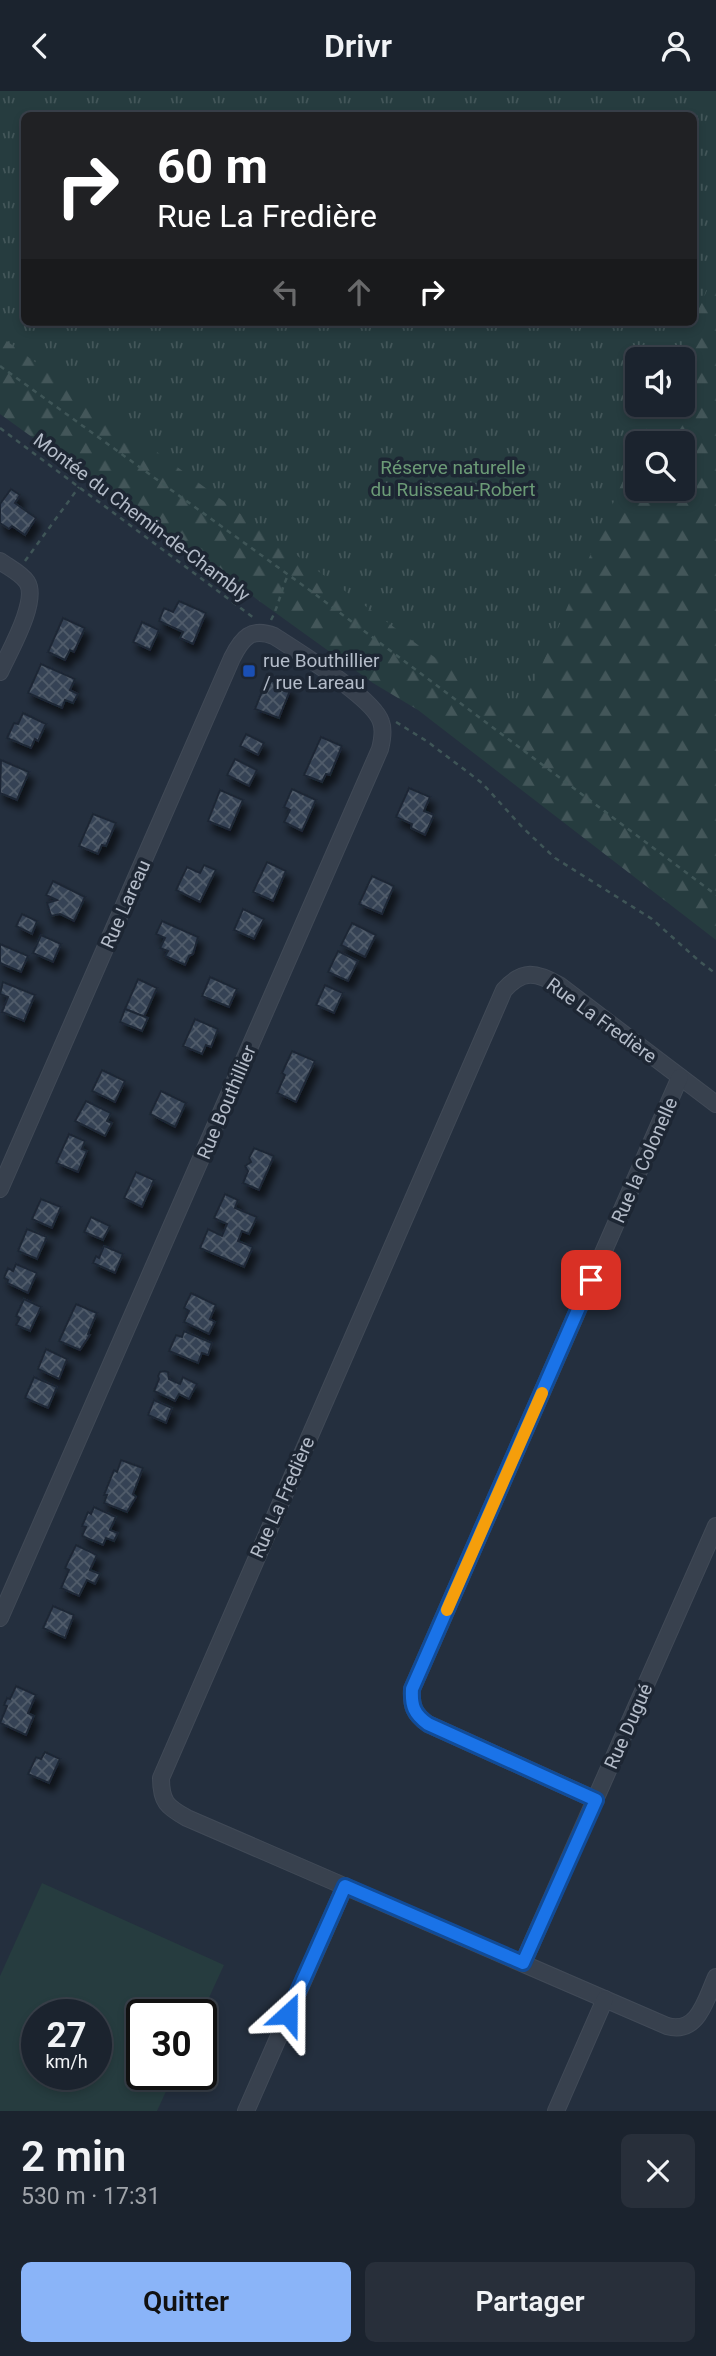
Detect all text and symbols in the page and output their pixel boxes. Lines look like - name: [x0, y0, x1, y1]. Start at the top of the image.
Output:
- icon: back: [21, 27, 59, 65]
- text: Drivr: [324, 27, 392, 65]
- icon: person: [657, 27, 695, 65]
- text: 60 m: [157, 138, 268, 195]
- icon: right: [42, 140, 133, 231]
- text: Rue La Fredière: [157, 197, 377, 235]
- icon: left: [267, 273, 305, 311]
- icon: ahead: [340, 273, 378, 311]
- icon: right: [413, 273, 451, 311]
- map controls: [625, 347, 695, 501]
- button: sound: [625, 347, 695, 417]
- street label: Montée du Chemin-de-Chambly: [29, 428, 254, 606]
- button: search: [625, 431, 695, 501]
- park label: Réserve naturelle du Ruisseau-Robert: [371, 456, 535, 501]
- place label: rue Bouthillier / rue Lareau: [263, 649, 380, 694]
- marker: rue Bouthillier / rue Lareau: [241, 663, 257, 679]
- street label: Rue Lareau: [96, 856, 155, 952]
- street label: Rue La Fredière: [542, 973, 661, 1068]
- street label: Rue Bouthillier: [192, 1041, 261, 1163]
- street label: Rue la Colonelle: [606, 1094, 682, 1227]
- pin: [561, 1250, 621, 1310]
- icon: arrive: [572, 1261, 610, 1299]
- street label: Rue La Fredière: [245, 1433, 320, 1562]
- street label: Rue Dugué: [599, 1680, 657, 1773]
- position arrow: [251, 1977, 325, 2051]
- speed limit sign: 30: [126, 1999, 217, 2090]
- text: 27: [46, 2015, 87, 2056]
- text: km/h: [45, 2051, 88, 2072]
- text: 2 min: [21, 2132, 126, 2181]
- button: close: [621, 2134, 695, 2208]
- text: 530 m · 17:31: [21, 2183, 160, 2210]
- button: Quitter: [21, 2262, 351, 2342]
- button: Partager: [365, 2262, 695, 2342]

